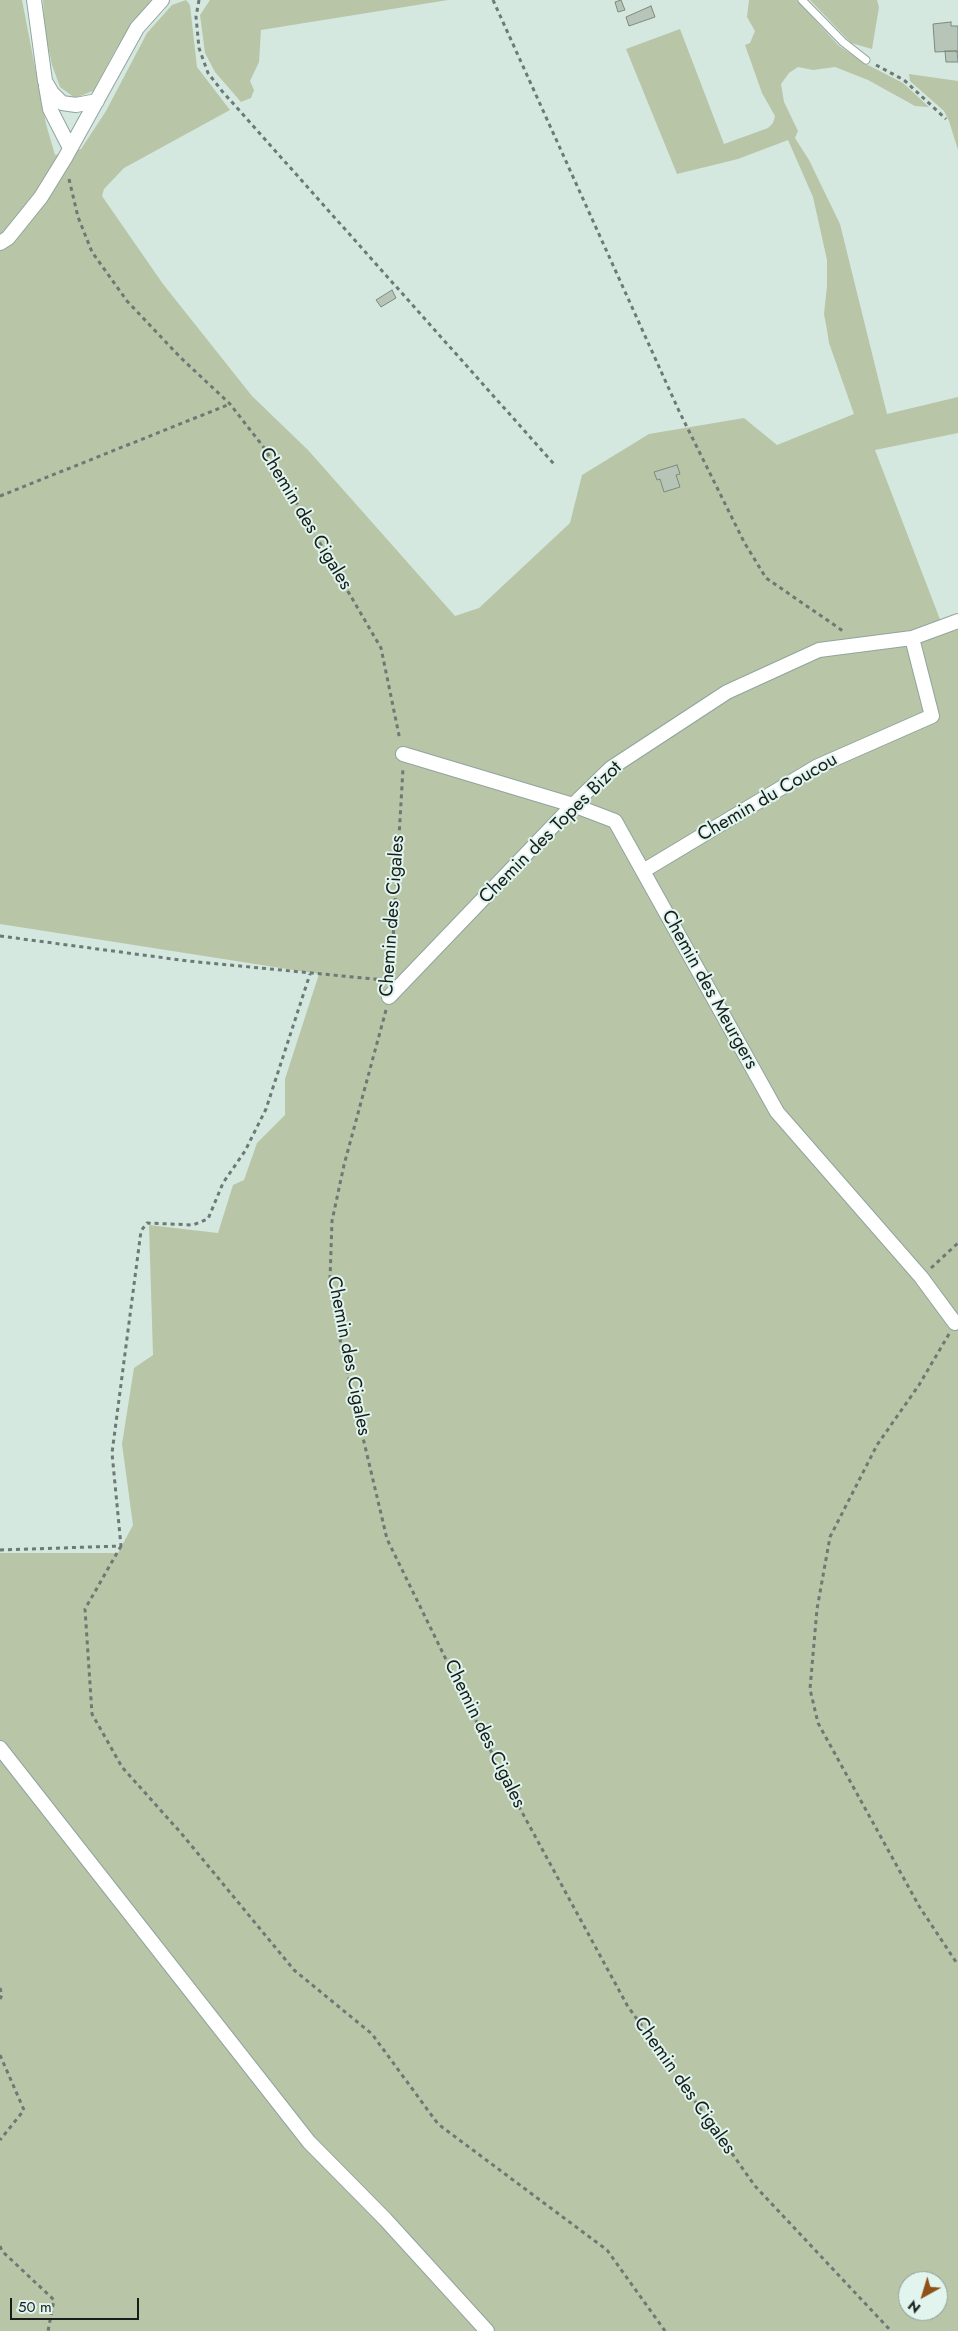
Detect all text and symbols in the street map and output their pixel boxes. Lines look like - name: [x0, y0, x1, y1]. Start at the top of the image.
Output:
- street label: Chemin des Cigales: [254, 444, 356, 594]
- street label: Chemin du Coucou: [694, 749, 842, 847]
- street label: Chemin des Topes Bizot: [475, 757, 627, 909]
- street label: Chemin des Cigales: [376, 834, 410, 998]
- street label: Chemin des Meurgers: [656, 906, 762, 1074]
- street label: Chemin des Cigales: [321, 1274, 375, 1438]
- street label: Chemin des Cigales: [438, 1656, 530, 1812]
- street label: Chemin des Cigales: [628, 2013, 740, 2159]
- north arrow: [898, 2271, 948, 2321]
- scale bar: [12, 2288, 141, 2320]
- text: 50 m: [18, 2296, 52, 2318]
- text: N: [904, 2296, 925, 2318]

